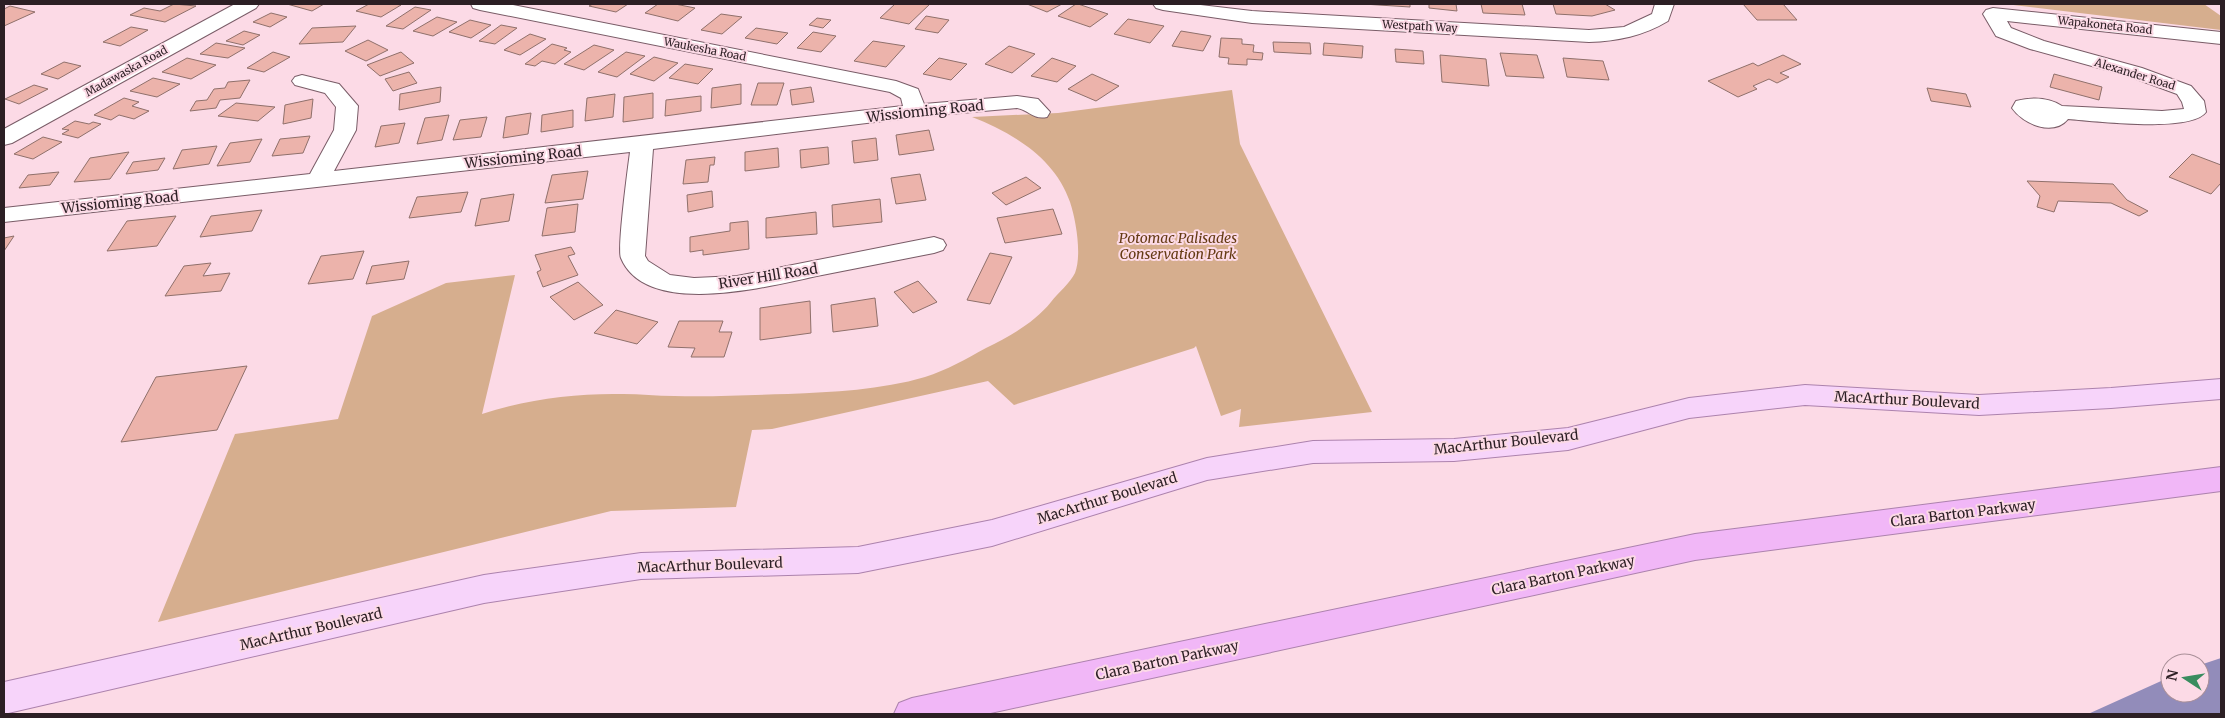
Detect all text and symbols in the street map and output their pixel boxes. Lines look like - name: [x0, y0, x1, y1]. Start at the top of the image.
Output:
- street label: Wapakoneta Road: [2056, 13, 2153, 37]
- street label: Westpath Way: [1381, 17, 1459, 35]
- street label: Waukesha Road: [662, 34, 748, 64]
- street label: Madawaska Road: [82, 42, 170, 99]
- street label: Alexander Road: [2092, 55, 2177, 93]
- street label: Wissioming Road: [864, 96, 985, 126]
- street label: Wissioming Road: [462, 142, 583, 172]
- street label: Wissioming Road: [59, 187, 180, 217]
- park label: Potomac Palisades Conservation Park: [1119, 229, 1237, 263]
- street label: River Hill Road: [717, 259, 820, 293]
- street label: MacArthur Boulevard: [1834, 387, 1981, 413]
- street label: MacArthur Boulevard: [1433, 425, 1580, 459]
- street label: MacArthur Boulevard: [1035, 468, 1180, 528]
- street label: Clara Barton Parkway: [1890, 495, 2037, 531]
- street label: Clara Barton Parkway: [1490, 551, 1637, 599]
- street label: MacArthur Boulevard: [637, 553, 784, 577]
- street label: MacArthur Boulevard: [238, 604, 384, 654]
- street label: Clara Barton Parkway: [1094, 636, 1241, 684]
- north arrow: [2160, 653, 2210, 703]
- text: N: [2162, 668, 2182, 683]

